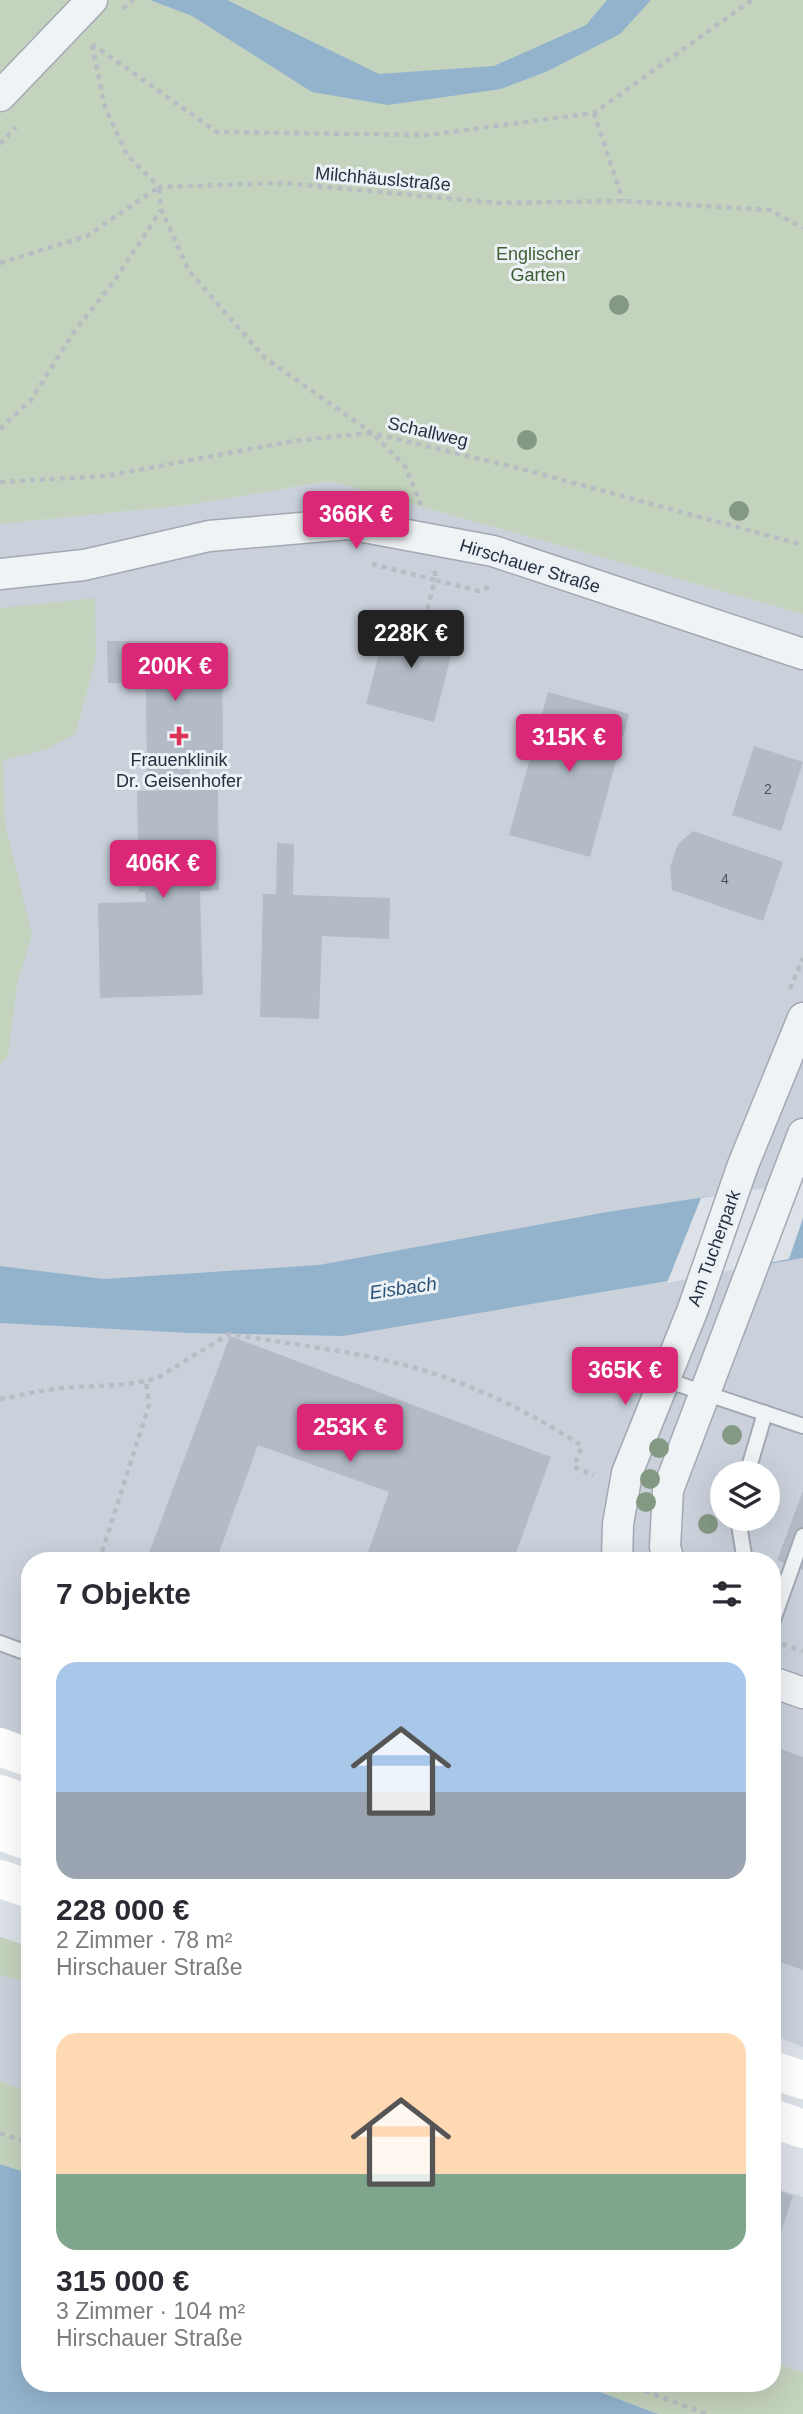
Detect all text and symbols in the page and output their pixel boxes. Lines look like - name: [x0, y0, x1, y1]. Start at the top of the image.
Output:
- street label: Milchhäuslstraße: [314, 163, 452, 195]
- park label: Englischer Garten: [496, 244, 580, 285]
- street label: Schallweg: [386, 413, 470, 451]
- pin: 366K €: [299, 491, 413, 551]
- text: 366K €: [319, 501, 393, 527]
- street label: Hirschauer Straße: [457, 535, 603, 597]
- pin: 228K €: [354, 610, 468, 670]
- text: 228K €: [374, 620, 448, 646]
- pin: 200K €: [118, 644, 232, 703]
- text: 200K €: [138, 653, 212, 679]
- pin: 315K €: [512, 714, 626, 774]
- text: 315K €: [532, 724, 606, 750]
- marker: Frauenklinik Dr. Geisenhofer: [169, 726, 189, 746]
- place label: Frauenklinik Dr. Geisenhofer: [116, 750, 242, 791]
- house number: 2: [764, 781, 772, 797]
- pin: 406K €: [106, 841, 220, 900]
- text: 406K €: [126, 850, 200, 876]
- house number: 4: [721, 871, 729, 887]
- street label: Am Tucherpark: [684, 1186, 745, 1309]
- water label: Eisbach: [368, 1273, 438, 1303]
- pin: 365K €: [568, 1348, 682, 1407]
- text: 365K €: [588, 1357, 662, 1383]
- pin: 253K €: [293, 1404, 407, 1464]
- text: 253K €: [313, 1414, 387, 1440]
- map controls: [710, 1461, 780, 1531]
- button: layers: [710, 1461, 780, 1531]
- icon: filters: [708, 1575, 746, 1613]
- text: 7 Objekte: [56, 1577, 191, 1610]
- icon: home: [338, 1708, 464, 1834]
- text: 228 000 €: [56, 1893, 189, 1926]
- text: 2 Zimmer · 78 m²: [56, 1927, 232, 1953]
- text: Hirschauer Straße: [56, 1954, 243, 1980]
- icon: home: [338, 2079, 464, 2205]
- text: 315 000 €: [56, 2264, 189, 2297]
- text: 3 Zimmer · 104 m²: [56, 2298, 245, 2324]
- text: Hirschauer Straße: [56, 2325, 243, 2351]

